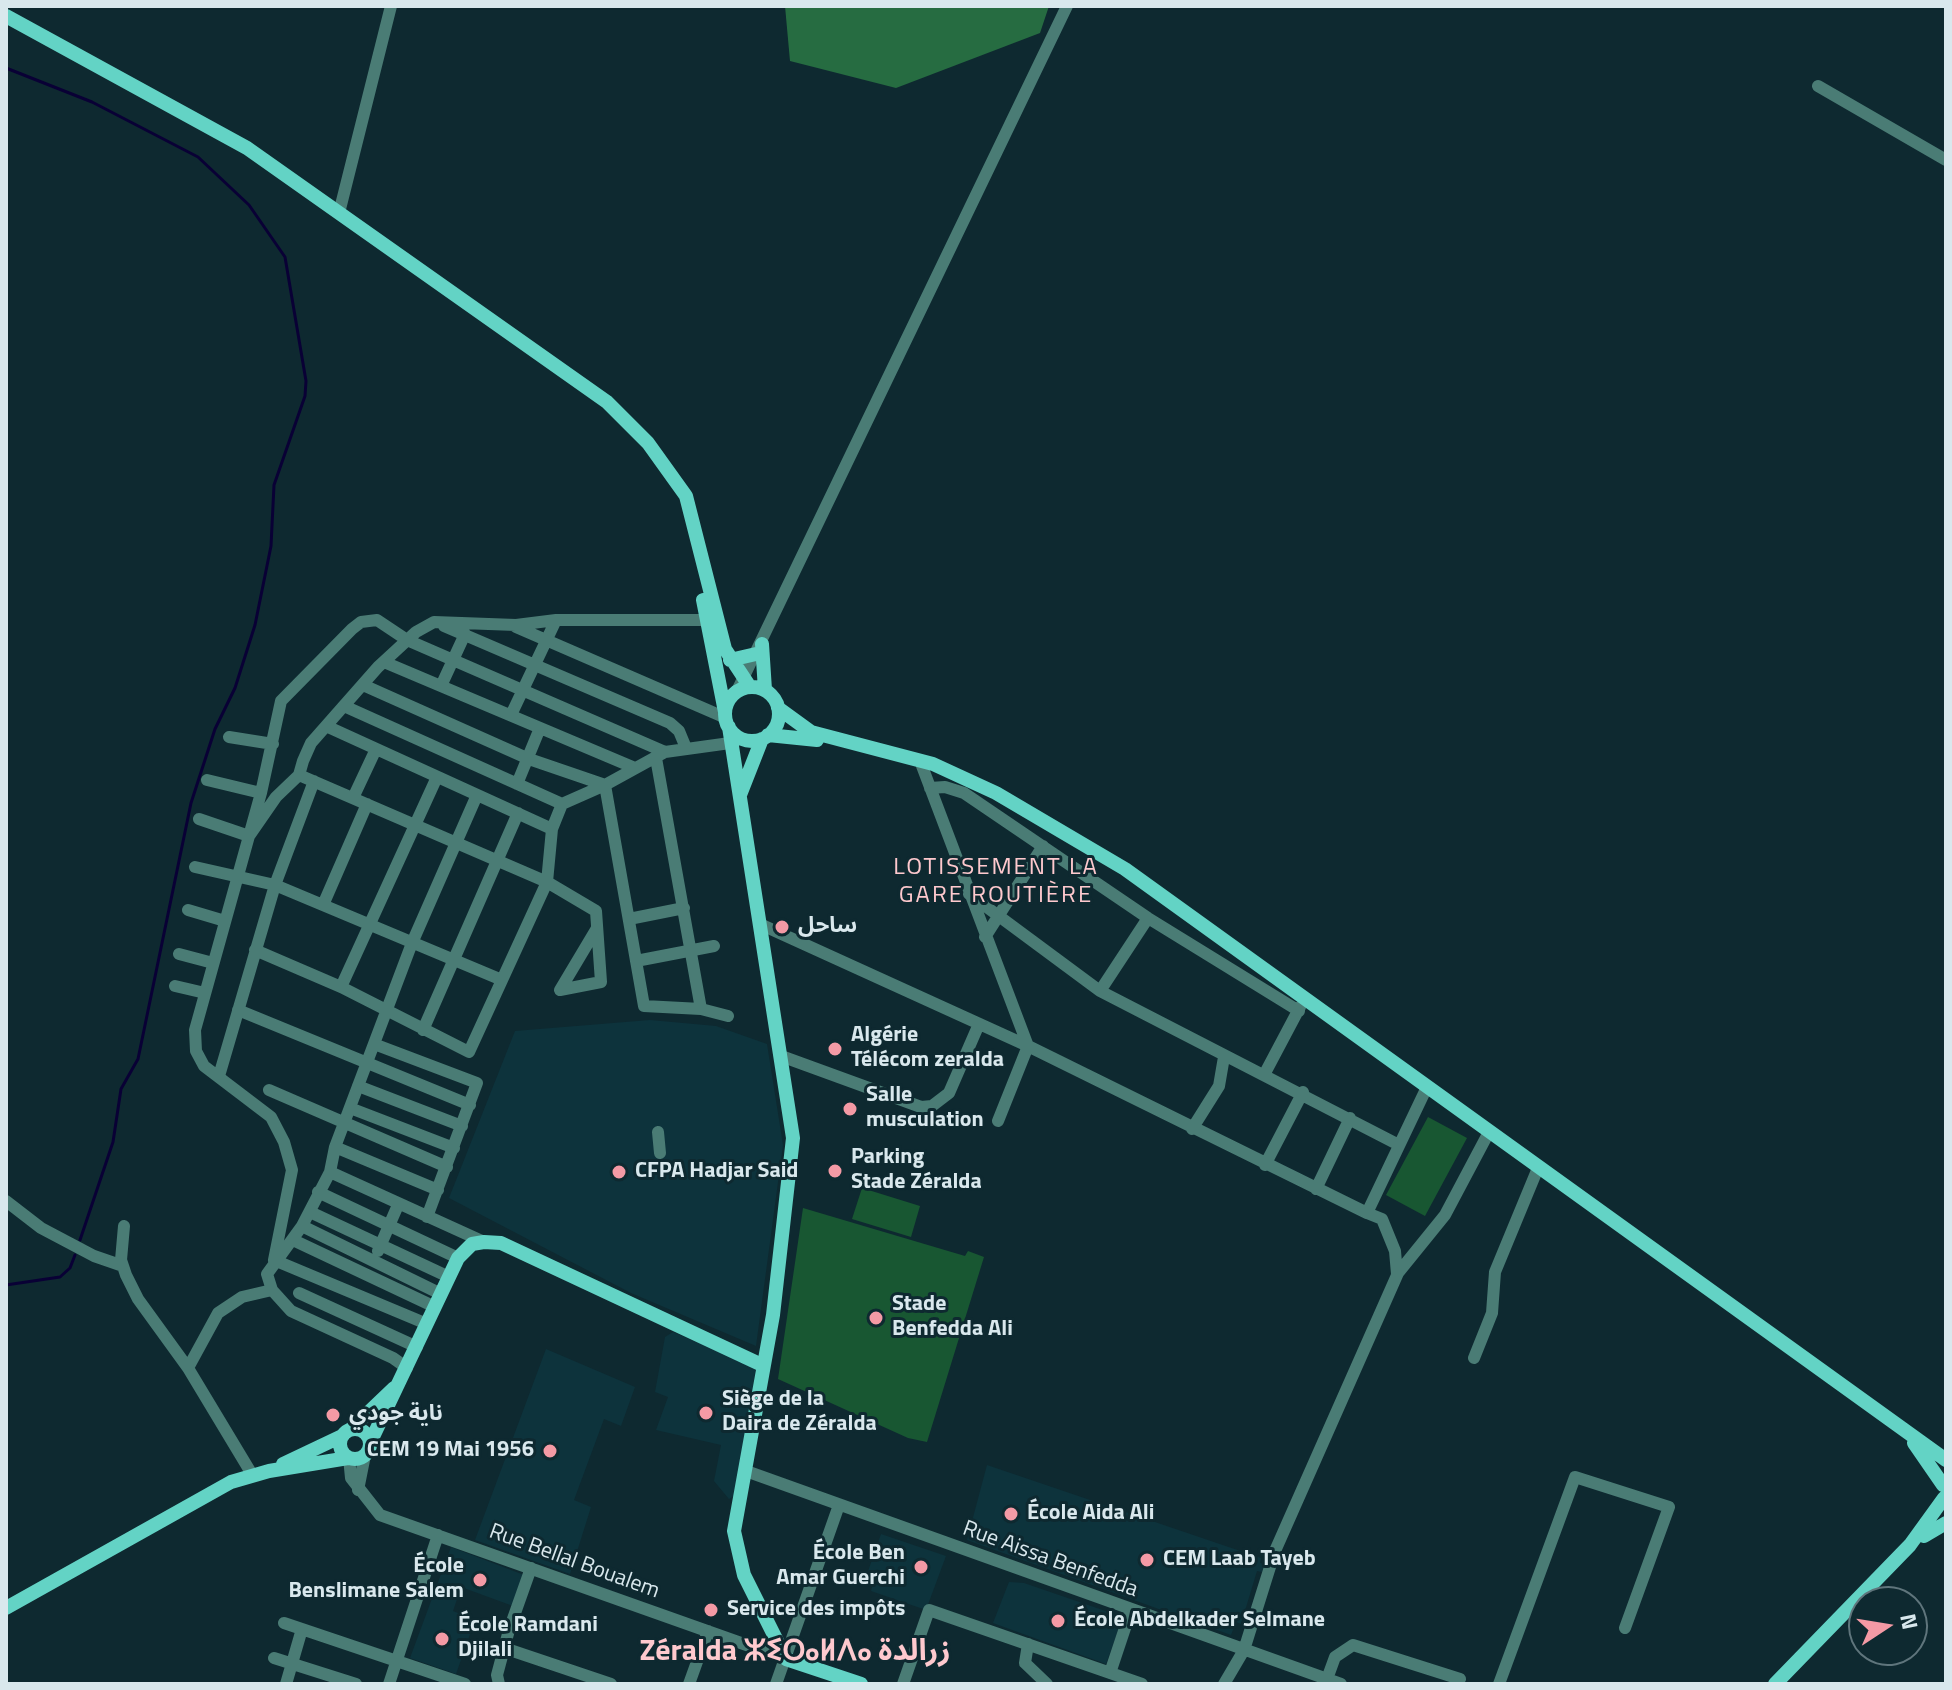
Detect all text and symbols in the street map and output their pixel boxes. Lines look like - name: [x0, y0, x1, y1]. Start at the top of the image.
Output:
- district label: LOTISSEMENT LA GARE ROUTIÈRE: [893, 854, 1099, 910]
- place label: ساحل: [798, 914, 857, 940]
- marker: ساحل: [773, 918, 791, 936]
- place label: Algérie Télécom zeralda: [851, 1023, 1004, 1074]
- marker: Algérie Télécom zeralda: [826, 1040, 844, 1058]
- place label: Salle musculation: [866, 1083, 984, 1134]
- marker: Salle musculation: [841, 1100, 859, 1118]
- place label: Parking Stade Zéralda: [851, 1145, 982, 1196]
- place label: CFPA Hadjar Said: [635, 1159, 798, 1185]
- marker: Parking Stade Zéralda: [826, 1162, 844, 1180]
- marker: CFPA Hadjar Said: [610, 1163, 628, 1181]
- place label: Stade Benfedda Ali: [892, 1292, 1013, 1344]
- marker: Stade Benfedda Ali: [867, 1309, 885, 1327]
- place label: Siège de la Daira de Zéralda: [722, 1387, 877, 1438]
- place label: ناية جودي: [349, 1402, 443, 1428]
- marker: Siège de la Daira de Zéralda: [697, 1404, 715, 1422]
- marker: ناية جودي: [324, 1406, 342, 1424]
- place label: CEM 19 Mai 1956: [367, 1438, 534, 1464]
- marker: CEM 19 Mai 1956: [541, 1442, 559, 1460]
- place label: École Aida Ali: [1027, 1501, 1154, 1527]
- marker: École Aida Ali: [1002, 1505, 1020, 1523]
- street label: Rue Aissa Benfedda: [959, 1516, 1141, 1604]
- street label: Rue Bellal Boualem: [485, 1519, 663, 1605]
- place label: École Ben Amar Guerchi: [776, 1541, 905, 1592]
- place label: CEM Laab Tayeb: [1163, 1547, 1316, 1573]
- marker: CEM Laab Tayeb: [1138, 1551, 1156, 1569]
- place label: École Benslimane Salem: [288, 1554, 464, 1606]
- marker: École Ben Amar Guerchi: [912, 1558, 930, 1576]
- marker: École Benslimane Salem: [471, 1571, 489, 1589]
- north arrow: [1848, 1586, 1928, 1666]
- place label: Service des impôts: [727, 1597, 906, 1623]
- marker: Service des impôts: [702, 1601, 720, 1619]
- place label: École Abdelkader Selmane: [1074, 1608, 1325, 1634]
- text: N: [1891, 1610, 1928, 1632]
- marker: École Abdelkader Selmane: [1049, 1612, 1067, 1630]
- place label: École Ramdani Djilali: [458, 1613, 598, 1664]
- marker: École Ramdani Djilali: [433, 1630, 451, 1648]
- district label: Zéralda ⵣⵉⵔⴰⵍⴷⴰ زرالدة: [640, 1635, 950, 1671]

